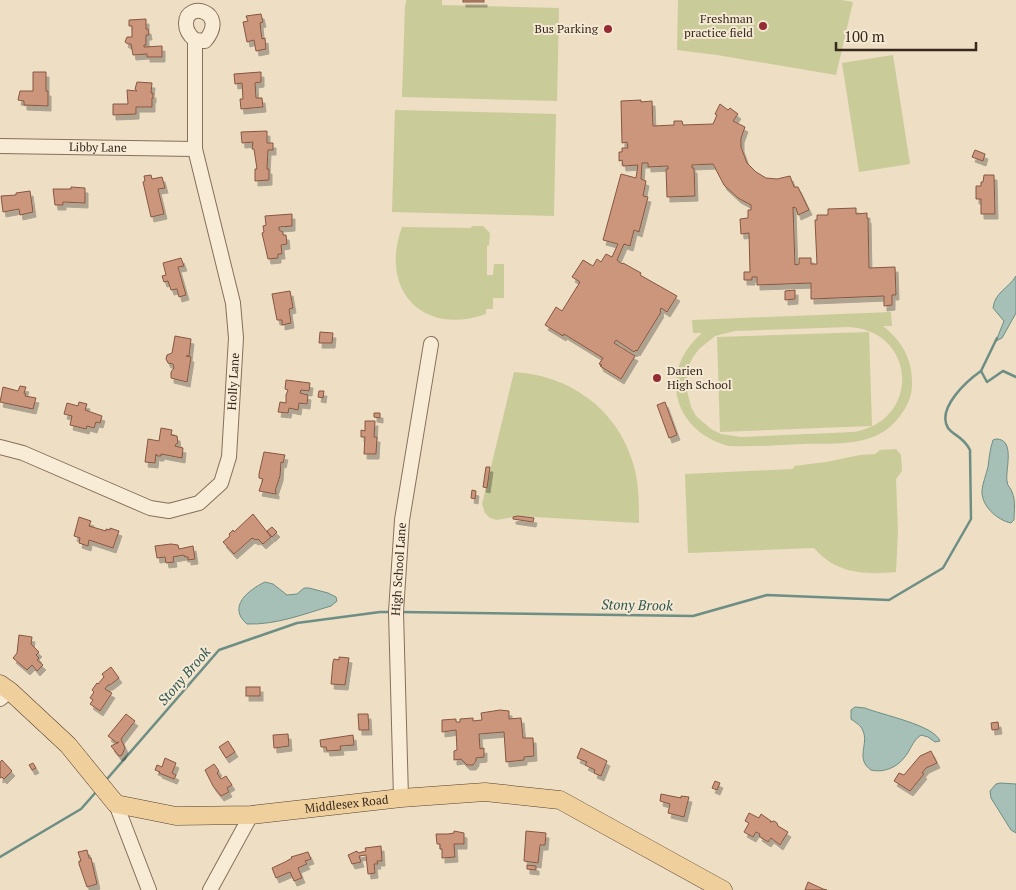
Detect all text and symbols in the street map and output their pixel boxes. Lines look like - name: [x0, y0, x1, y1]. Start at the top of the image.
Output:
- place label: Freshman practice field: [684, 11, 753, 40]
- marker: Freshman practice field: [757, 20, 769, 32]
- scale bar: [836, 20, 976, 52]
- place label: Bus Parking: [535, 21, 599, 36]
- marker: Bus Parking: [602, 23, 614, 35]
- text: 100 m: [844, 26, 885, 46]
- street label: Libby Lane: [69, 139, 127, 155]
- street label: Holly Lane: [224, 352, 242, 411]
- place label: Darien High School: [667, 363, 732, 392]
- marker: Darien High School: [651, 372, 663, 384]
- street label: High School Lane: [388, 522, 409, 616]
- water label: Stony Brook: [601, 594, 673, 615]
- water label: Stony Brook: [153, 642, 214, 709]
- street label: Middlesex Road: [304, 791, 390, 816]

